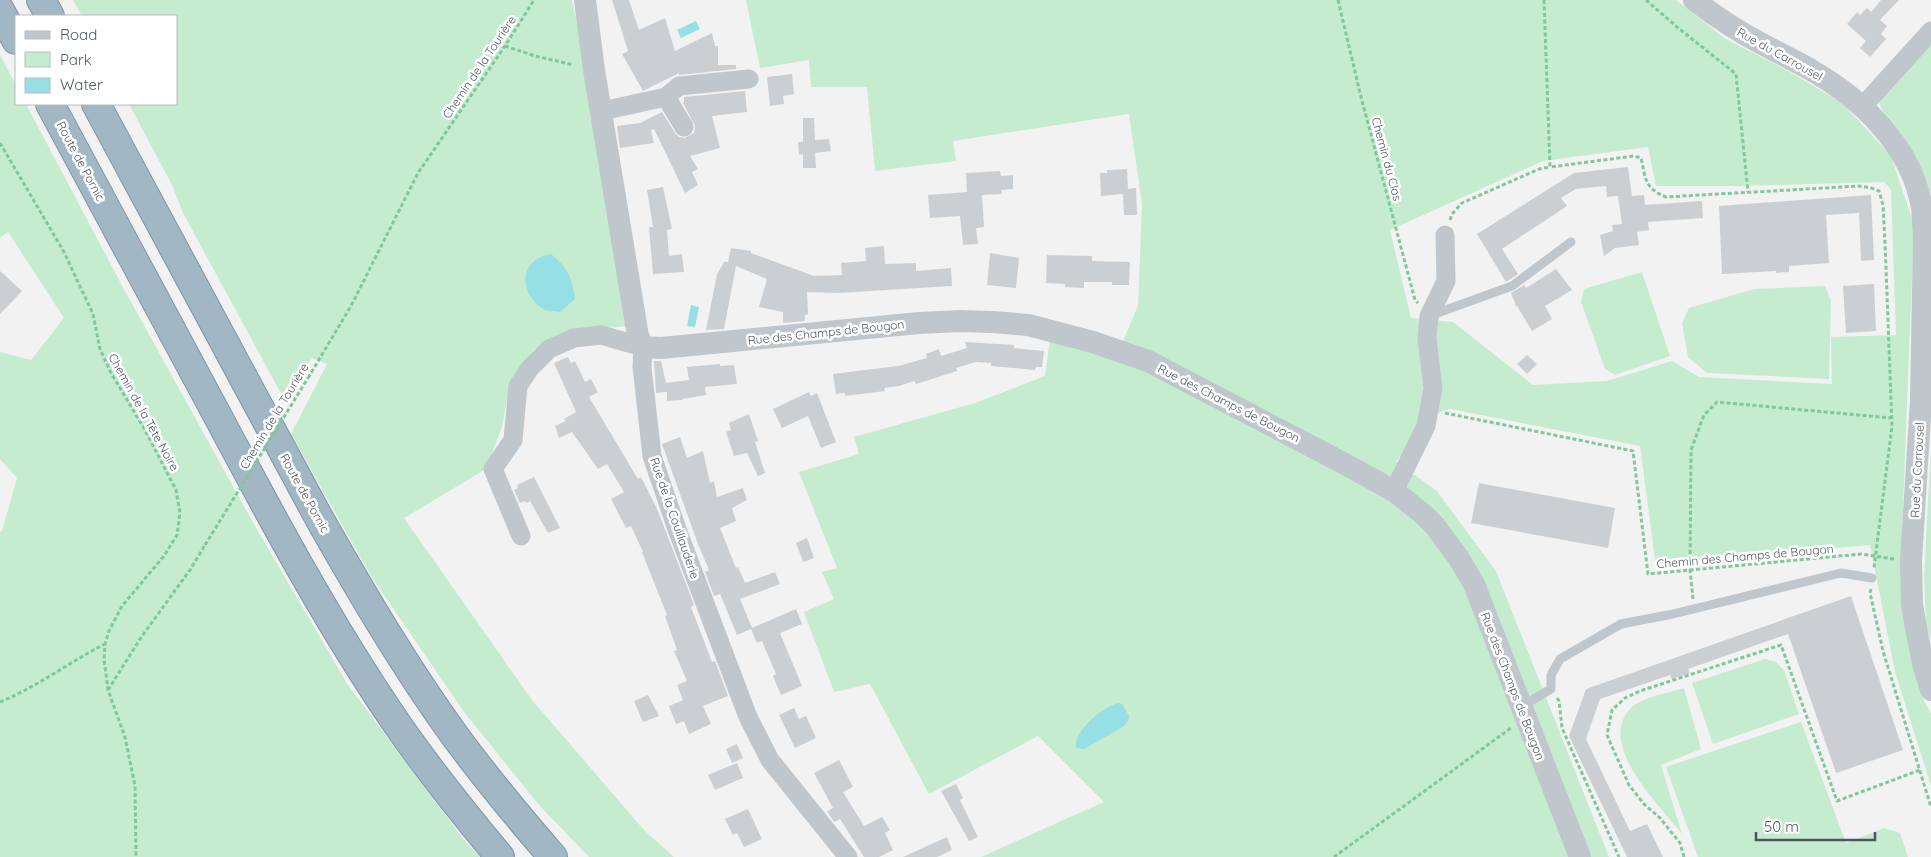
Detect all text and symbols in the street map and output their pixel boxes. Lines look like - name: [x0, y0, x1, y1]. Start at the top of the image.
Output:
- street label: Chemin de la Tourière: [439, 13, 519, 121]
- legend: [15, 15, 178, 105]
- street label: Rue du Carrousel: [1735, 24, 1825, 84]
- text: Road: [60, 25, 97, 44]
- text: Park: [60, 50, 92, 69]
- text: Water: [60, 75, 103, 94]
- street label: Chemin du Clos: [1369, 115, 1405, 203]
- street label: Route de Pornic: [54, 119, 108, 203]
- street label: Rue des Champs de Bougon: [747, 316, 905, 348]
- street label: Chemin de la Tête Noire: [105, 351, 183, 474]
- street label: Chemin de la Tourière: [236, 360, 312, 472]
- street label: Rue des Champs de Bougon: [1156, 361, 1302, 445]
- street label: Rue du Carrousel: [1907, 422, 1927, 518]
- street label: Route de Pornic: [277, 451, 333, 535]
- street label: Rue de la Couillauderie: [647, 455, 703, 581]
- street label: Chemin des Champs de Bougon: [1656, 541, 1834, 571]
- street label: Rue des Champs de Bougon: [1478, 610, 1548, 762]
- scale bar: [1756, 810, 1875, 842]
- text: 50 m: [1764, 817, 1799, 836]

